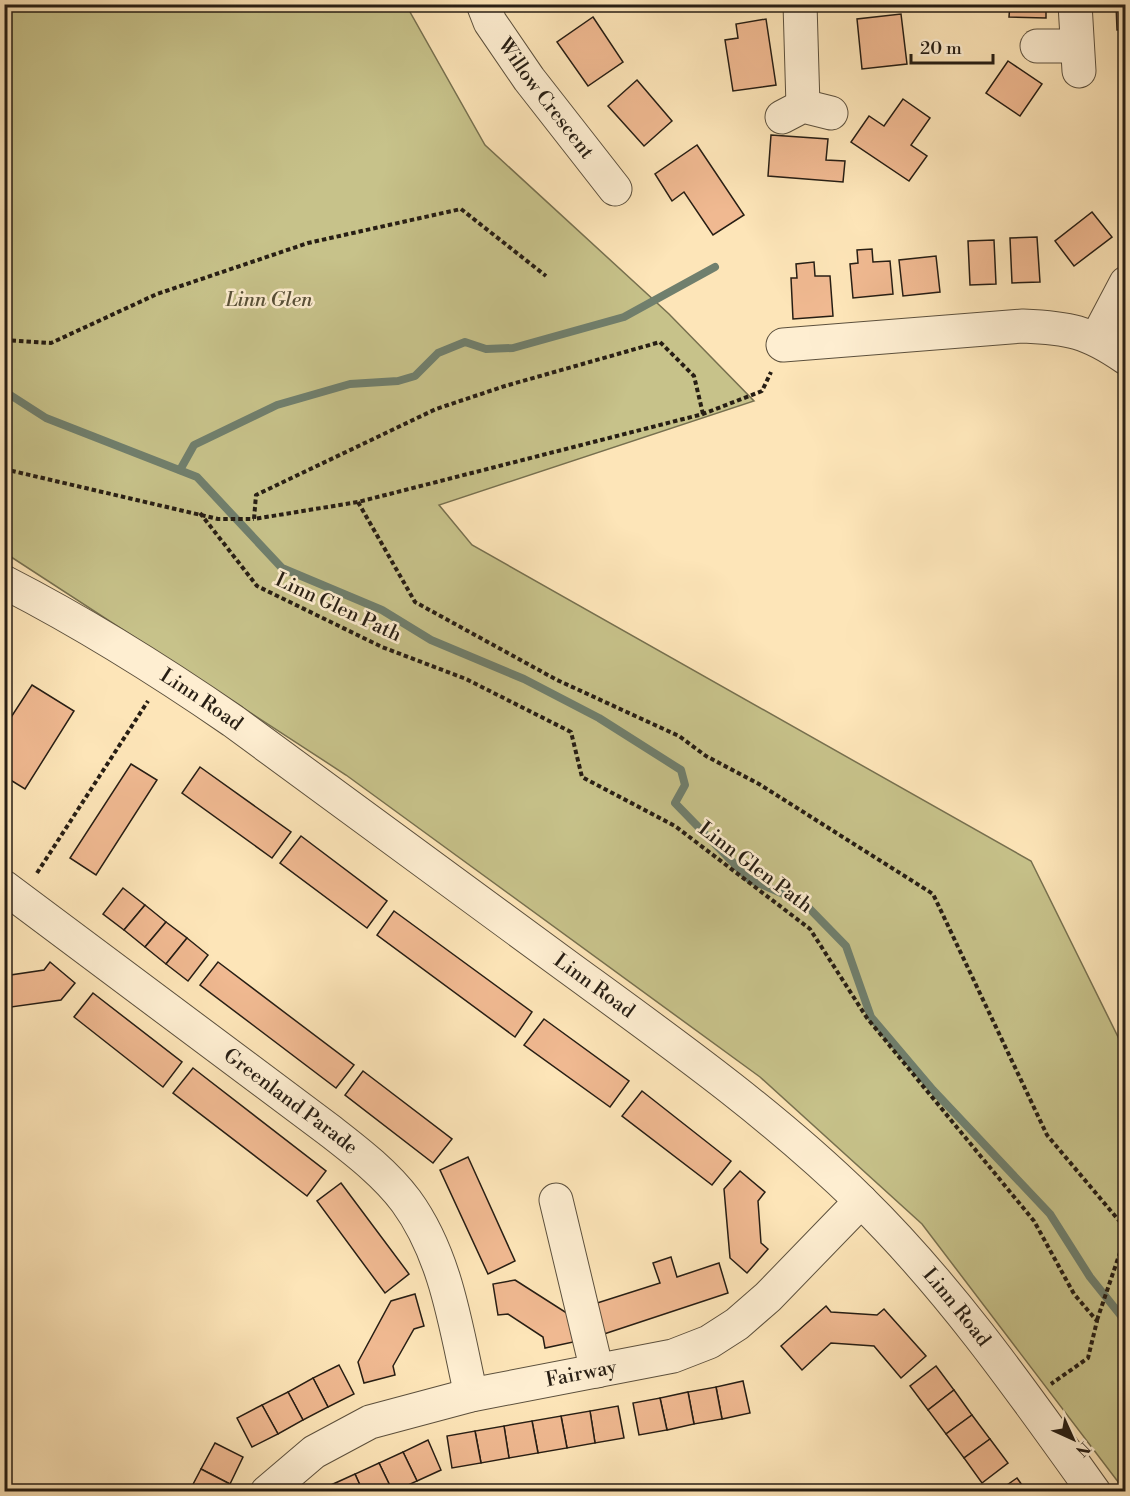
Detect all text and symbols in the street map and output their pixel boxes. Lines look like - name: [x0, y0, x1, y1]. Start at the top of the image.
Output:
- scale bar: [911, 27, 994, 65]
- street label: Willow Crescent: [492, 32, 599, 164]
- text: 20 m: [920, 37, 962, 60]
- park label: Linn Glen: [225, 288, 313, 313]
- street label: Linn Glen Path: [271, 568, 405, 648]
- street label: Linn Road: [155, 663, 248, 737]
- street label: Linn Glen Path: [693, 817, 817, 919]
- street label: Linn Road: [549, 948, 640, 1024]
- street label: Greenland Parade: [218, 1043, 363, 1160]
- street label: Linn Road: [917, 1263, 996, 1352]
- street label: Fairway: [544, 1355, 619, 1393]
- north arrow: [1043, 1409, 1103, 1469]
- text: N: [1071, 1437, 1094, 1461]

